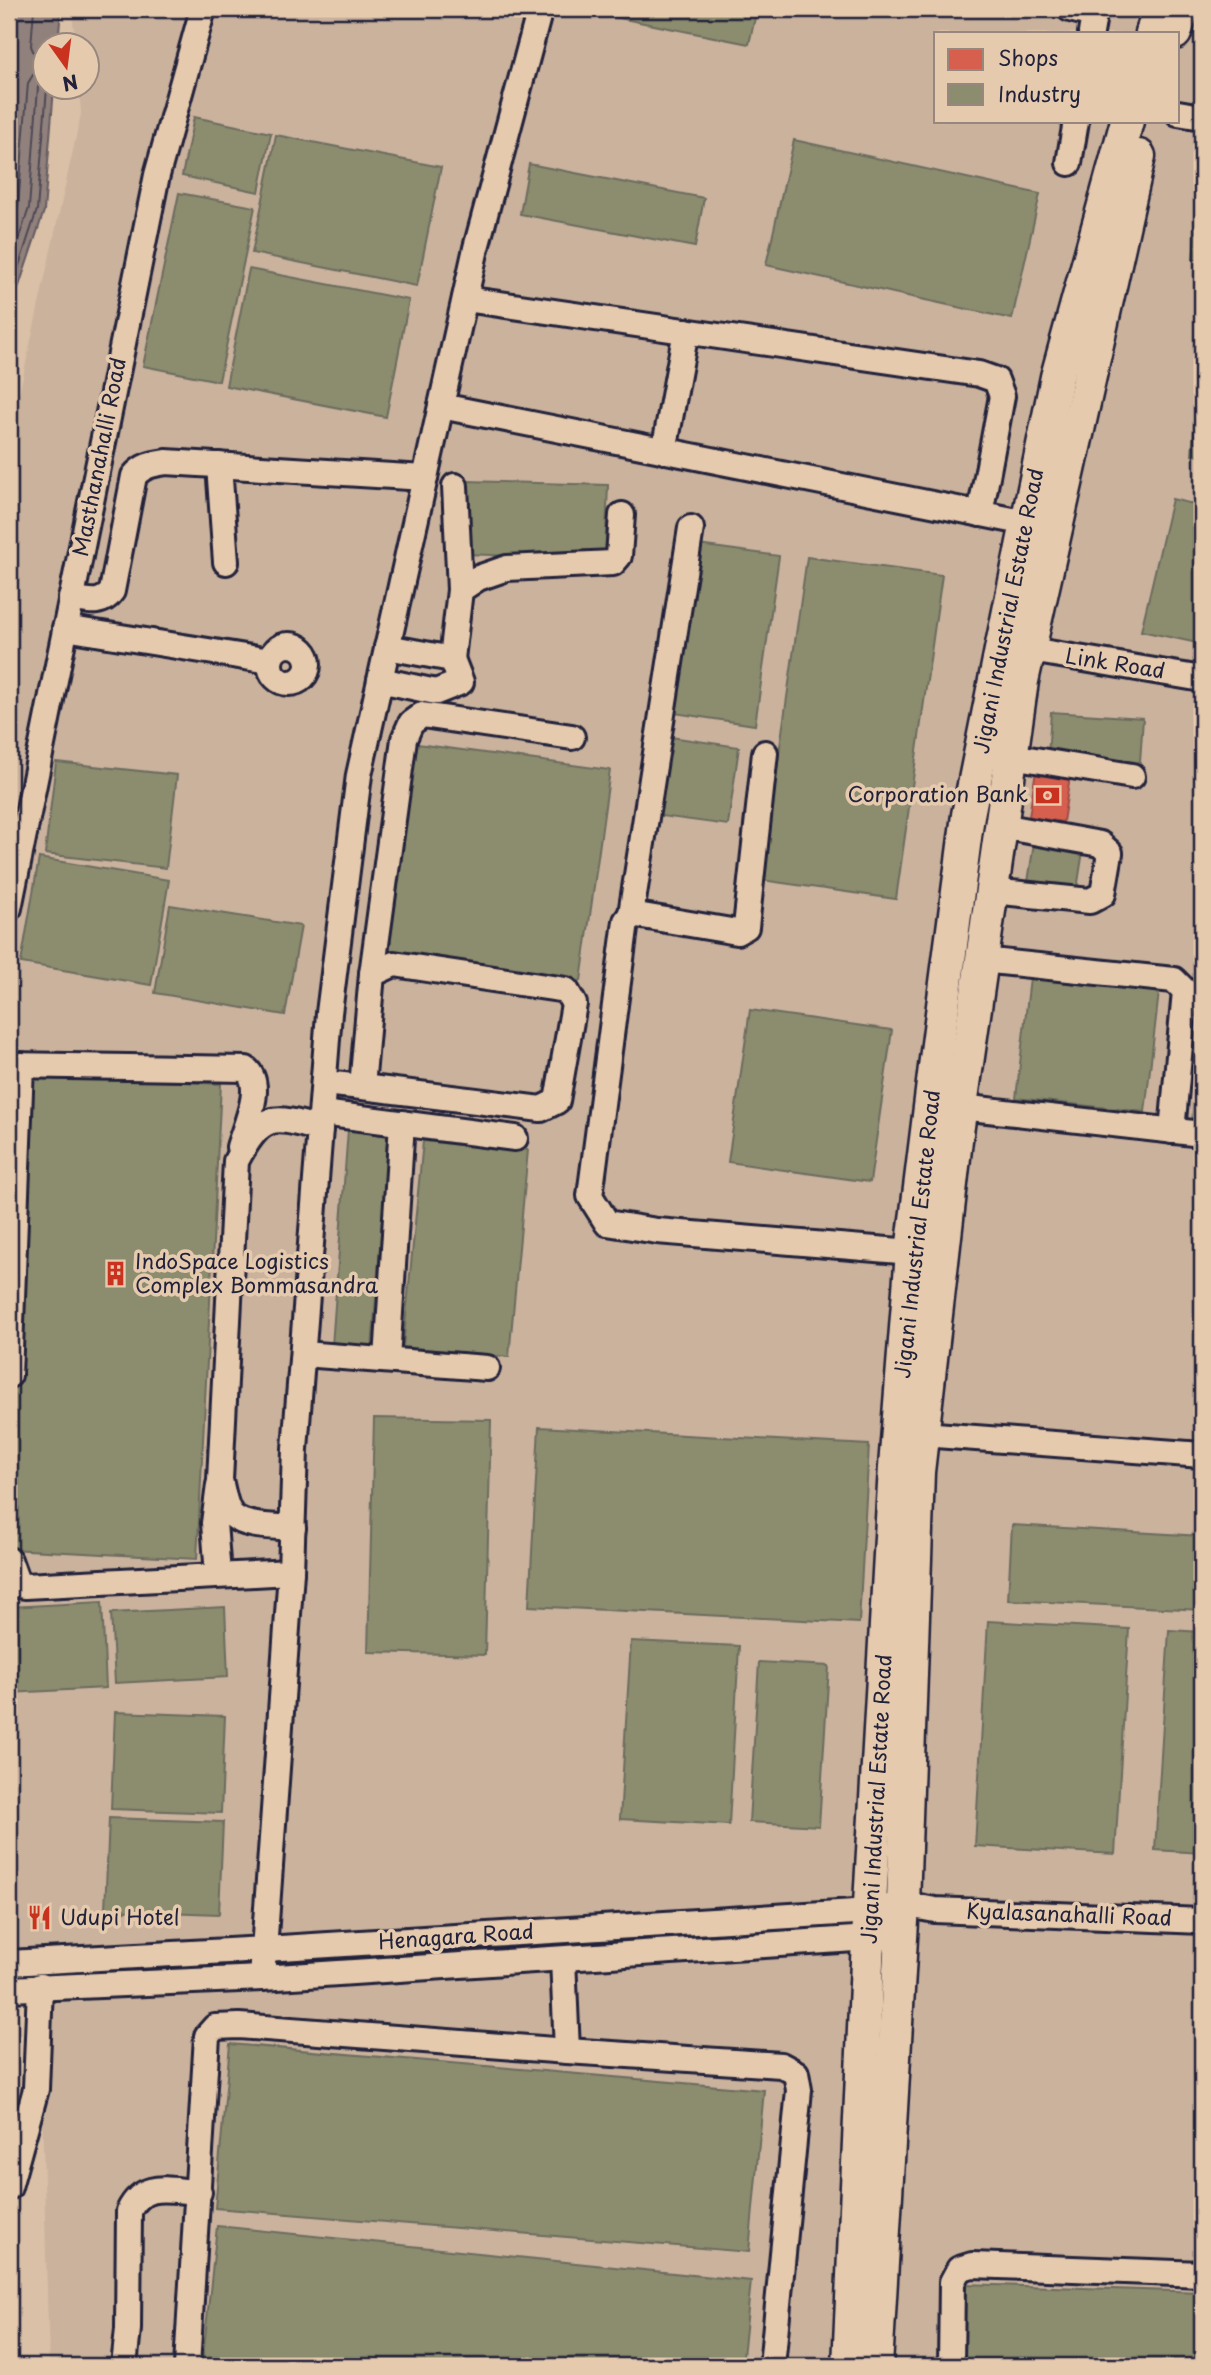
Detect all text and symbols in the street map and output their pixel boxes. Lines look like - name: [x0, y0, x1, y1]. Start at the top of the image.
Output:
- north arrow: [32, 32, 102, 102]
- legend: [934, 32, 1180, 122]
- text: Shops: [998, 41, 1058, 73]
- text: N: [60, 68, 81, 99]
- text: Industry: [998, 77, 1081, 109]
- street label: Masthanahalli Road: [63, 354, 133, 559]
- street label: Jigani Industrial Estate Road: [964, 465, 1050, 756]
- street label: Link Road: [1063, 638, 1168, 686]
- place label: Corporation Bank: [847, 777, 1028, 809]
- bank icon: Corporation Bank: [1034, 781, 1062, 809]
- street label: Jigani Industrial Estate Road: [885, 1088, 947, 1380]
- place label: IndoSpace Logistics Complex Bommasandra: [135, 1244, 379, 1300]
- building icon: IndoSpace Logistics Complex Bommasandra: [101, 1260, 129, 1288]
- street label: Jigani Industrial Estate Road: [851, 1653, 899, 1945]
- street label: Kyalasanahalli Road: [966, 1893, 1173, 1933]
- place label: Udupi Hotel: [60, 1900, 180, 1932]
- restaurant icon: Udupi Hotel: [26, 1904, 54, 1932]
- street label: Henagara Road: [377, 1914, 535, 1956]

